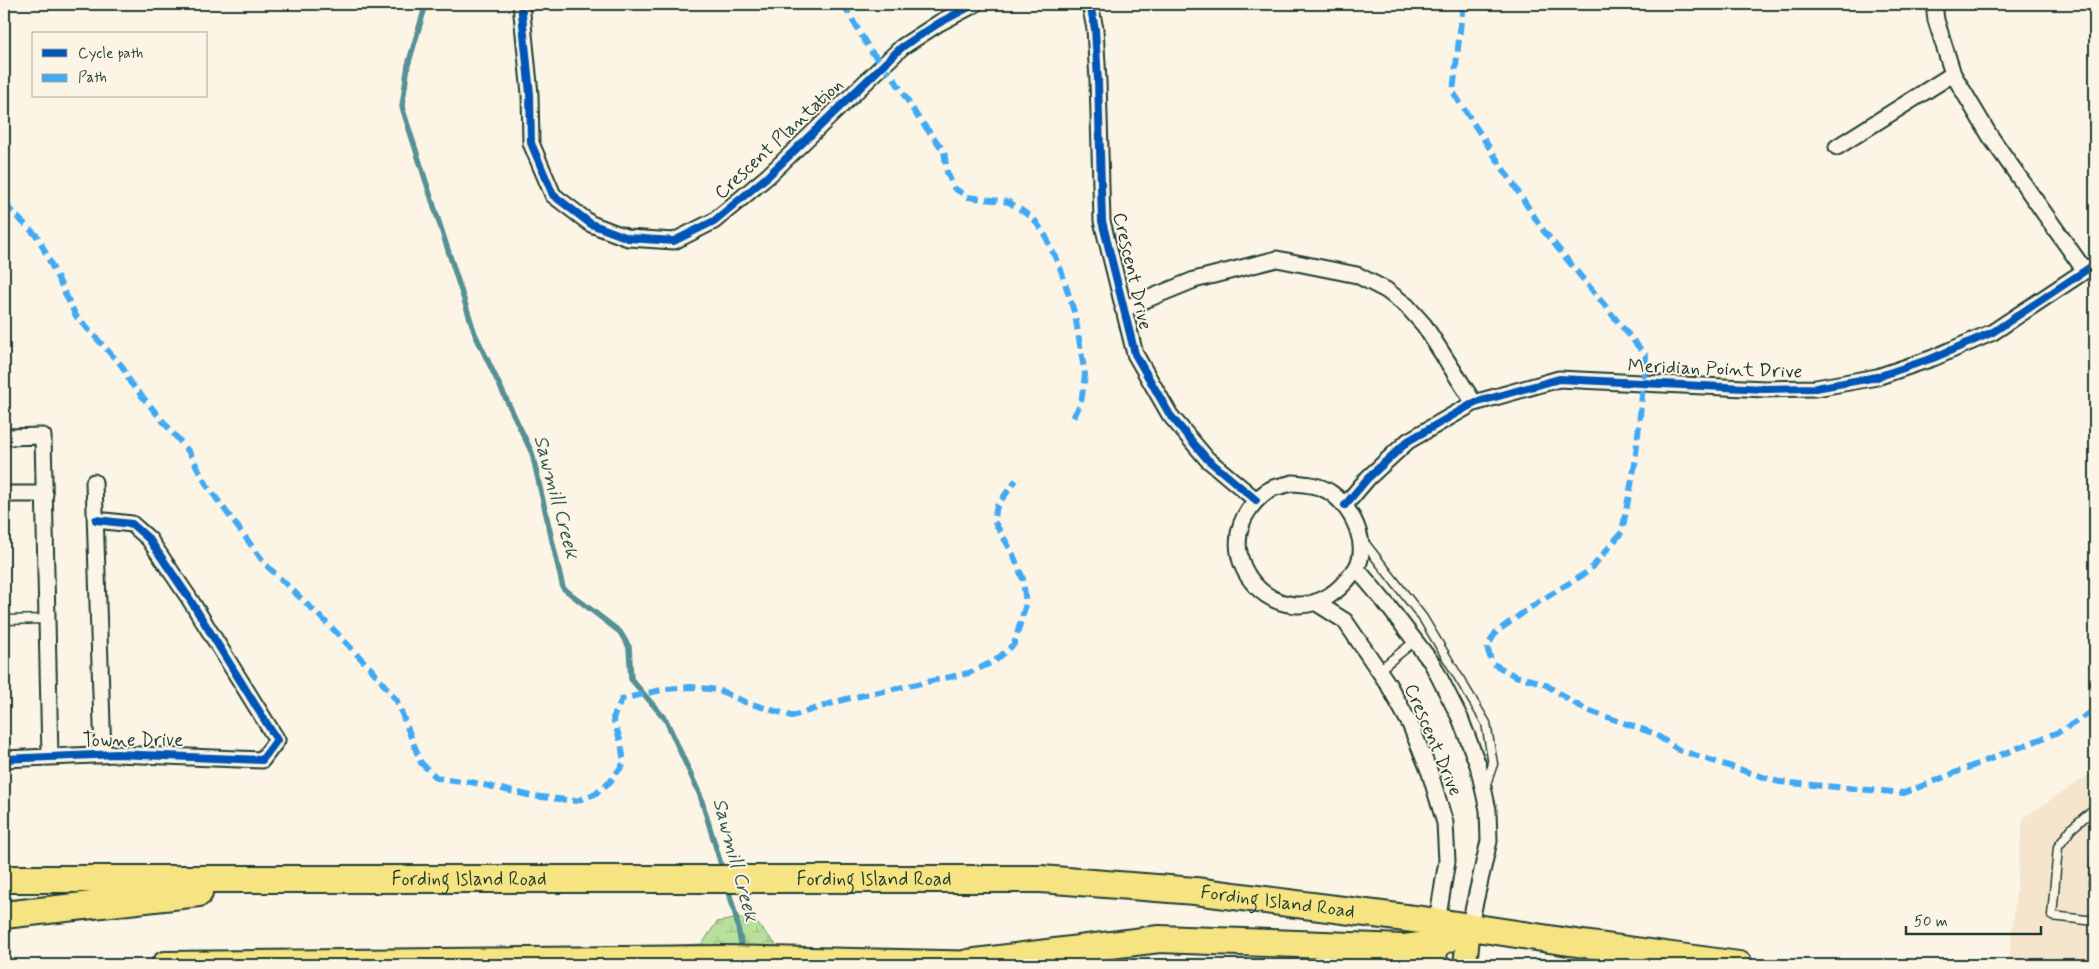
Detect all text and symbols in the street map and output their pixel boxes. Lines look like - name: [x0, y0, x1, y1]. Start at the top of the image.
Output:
- legend: [32, 32, 208, 98]
- text: Cycle path: [78, 44, 143, 64]
- text: Path: [78, 68, 107, 88]
- street label: Crescent Plantation: [709, 73, 849, 205]
- street label: Crescent Drive: [1106, 210, 1158, 332]
- street label: Meridian Point Drive: [1627, 353, 1803, 385]
- water label: Sawmill Creek: [527, 432, 586, 562]
- street label: Crescent Drive: [1398, 680, 1468, 800]
- street label: Towne Drive: [83, 728, 183, 753]
- water label: Sawmill Creek: [706, 795, 765, 925]
- street label: Fording Island Road: [391, 867, 547, 895]
- street label: Fording Island Road: [796, 867, 952, 895]
- street label: Fording Island Road: [1199, 879, 1356, 924]
- scale bar: [1906, 904, 2042, 936]
- text: 50 m: [1914, 912, 1948, 932]

